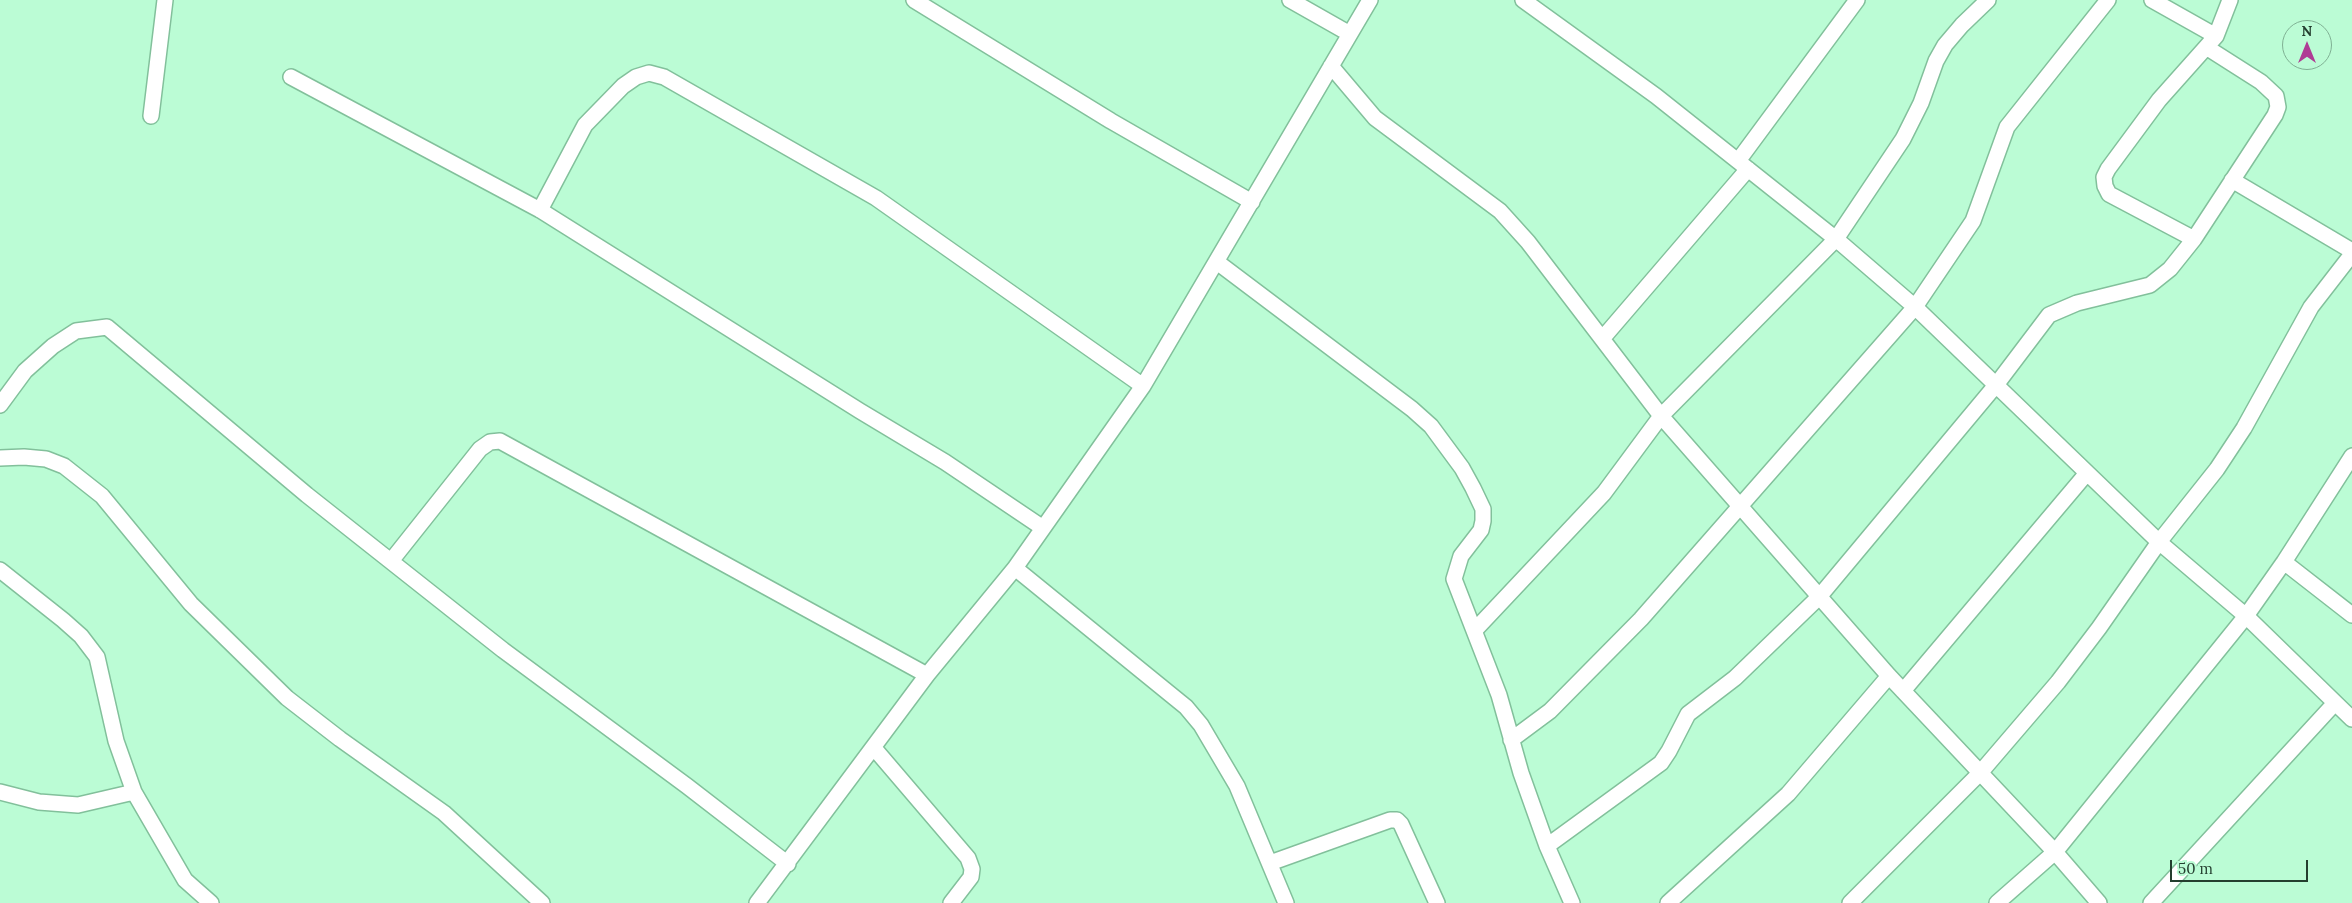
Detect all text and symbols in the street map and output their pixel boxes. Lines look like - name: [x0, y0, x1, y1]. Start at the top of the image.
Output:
- north arrow: [2282, 20, 2332, 70]
- text: N: [2302, 22, 2312, 40]
- scale bar: [2172, 850, 2310, 882]
- text: 50 m: [2178, 859, 2213, 878]

